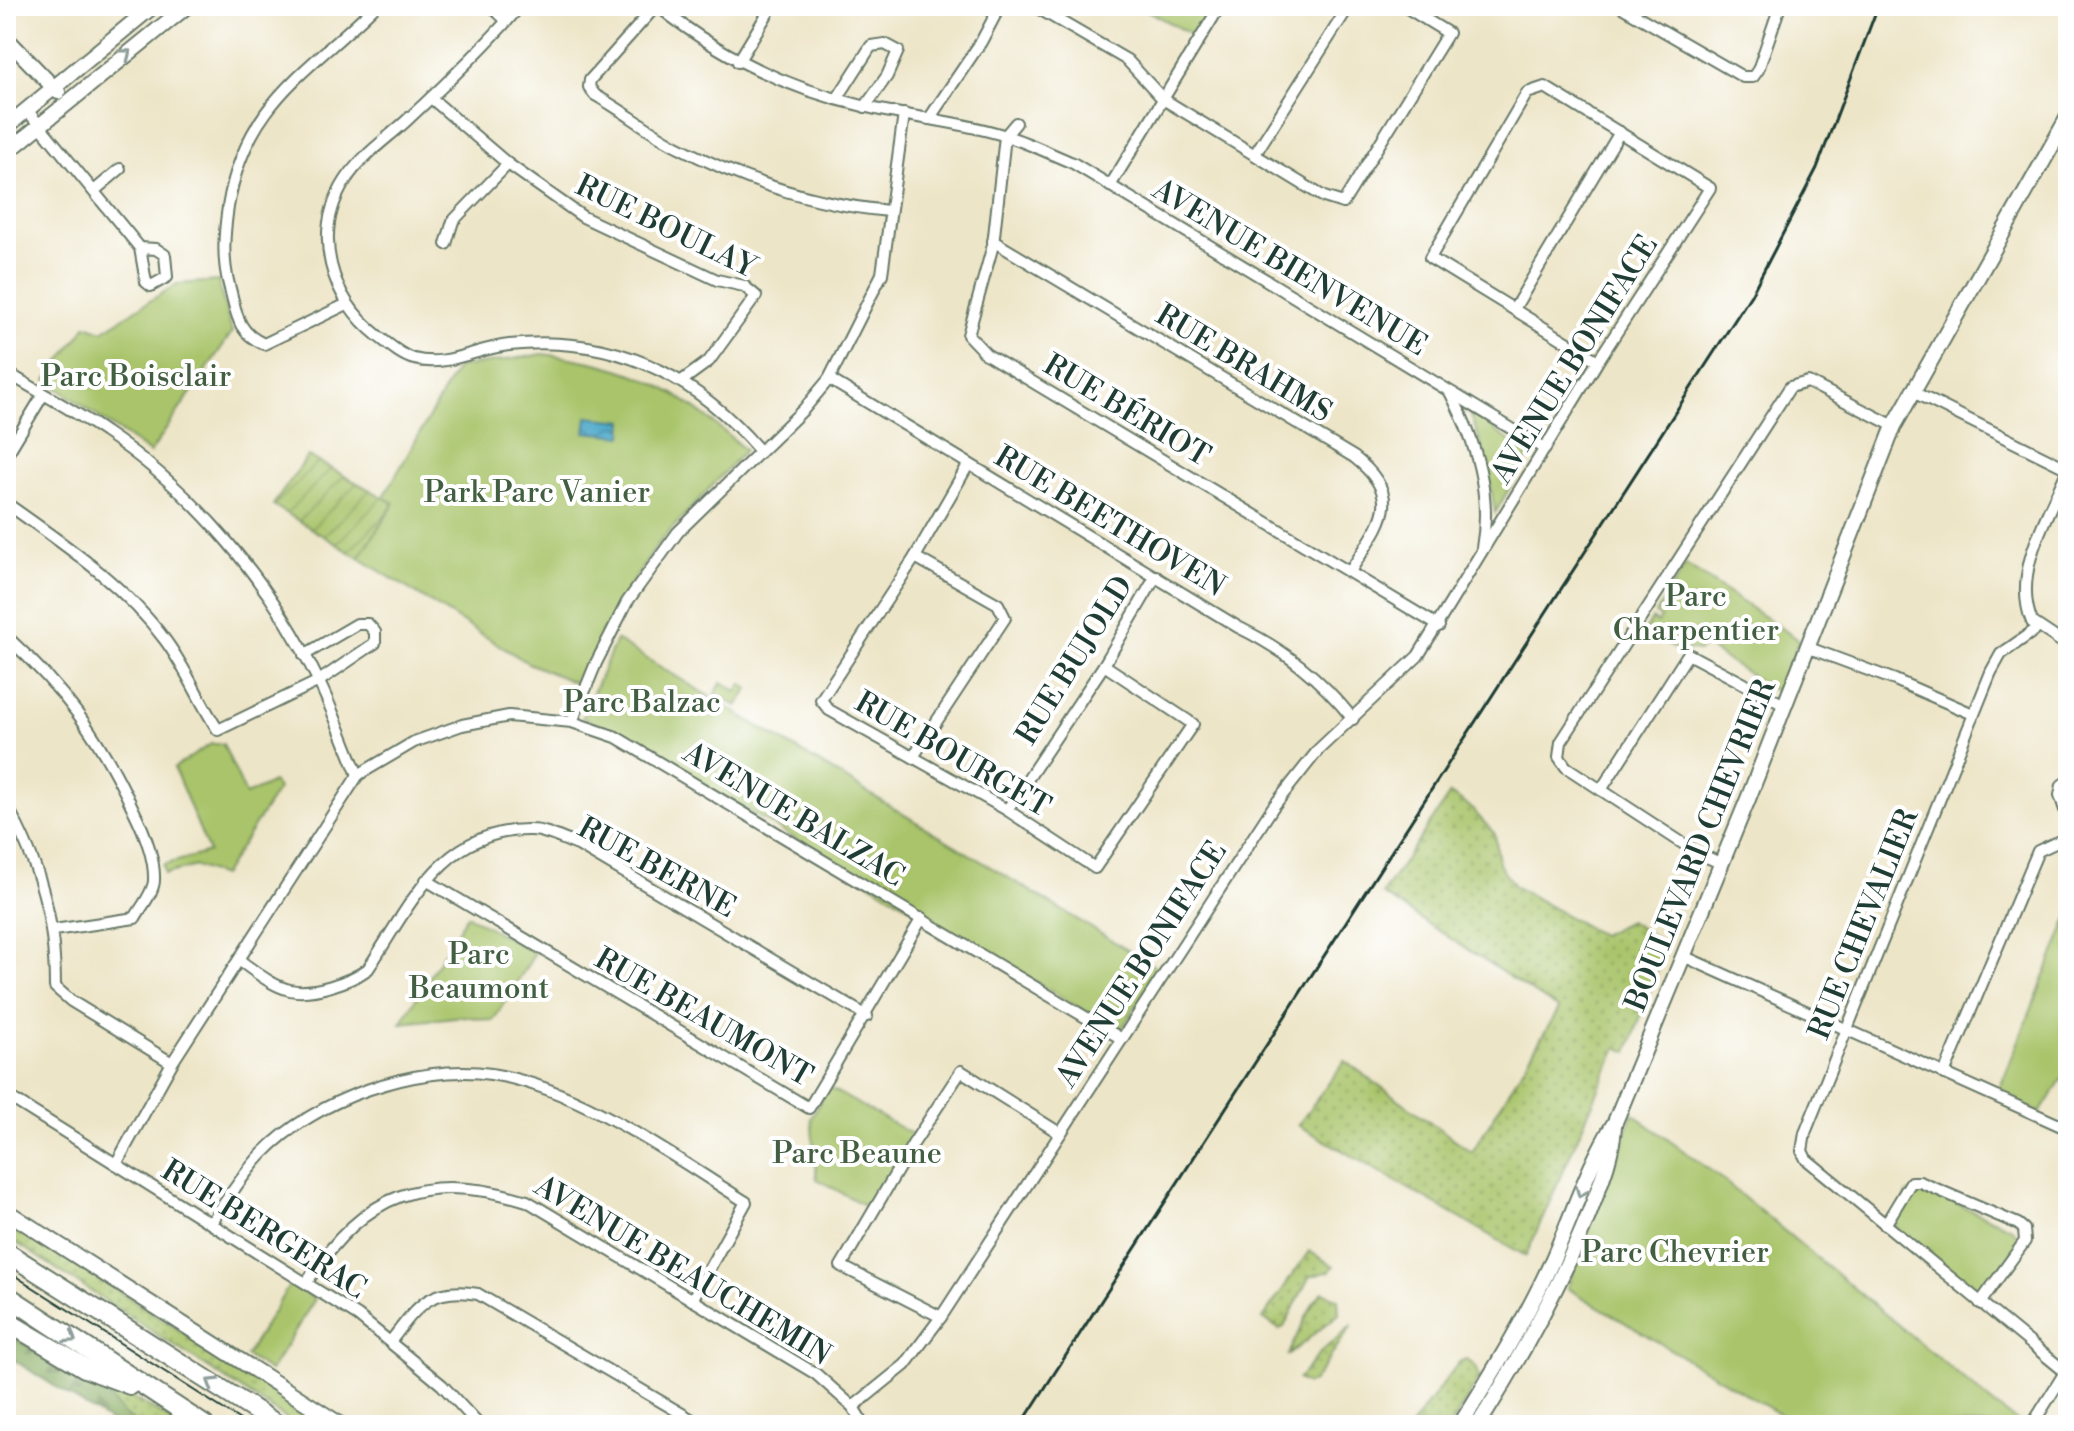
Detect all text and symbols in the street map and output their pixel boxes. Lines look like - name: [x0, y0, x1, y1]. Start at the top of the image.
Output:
- one-way arrow: [117, 49, 131, 64]
- street label: RUE BOULAY: [569, 167, 763, 287]
- street label: AVENUE BIENVENUE: [1144, 170, 1434, 365]
- street label: AVENUE BONIFACE: [1483, 228, 1667, 492]
- street label: RUE BRAHMS: [1148, 296, 1338, 431]
- street label: RUE BÉRIOT: [1036, 345, 1218, 475]
- park label: Parc Boisclair: [41, 358, 231, 396]
- street label: RUE BEETHOVEN: [987, 438, 1232, 606]
- park label: Park Parc Vanier: [424, 474, 650, 512]
- street label: RUE BUJOLD: [1008, 569, 1142, 752]
- park label: Parc Charpentier: [1613, 578, 1779, 650]
- street label: BOULEVARD CHEVRIER: [1617, 673, 1785, 1017]
- park label: Parc Balzac: [563, 684, 721, 722]
- street label: RUE BOURGET: [848, 684, 1057, 826]
- street label: AVENUE BALZAC: [675, 733, 911, 896]
- street label: RUE CHEVALIER: [1800, 803, 1928, 1045]
- street label: RUE BERNE: [571, 809, 742, 927]
- street label: AVENUE BONIFACE: [1048, 834, 1236, 1096]
- park label: Parc Beaumont: [408, 936, 549, 1008]
- street label: RUE BEAUMONT: [588, 940, 819, 1096]
- park label: Parc Beaune: [772, 1135, 942, 1173]
- street label: RUE BERGERAC: [154, 1152, 373, 1308]
- street label: AVENUE BEAUCHEMIN: [526, 1167, 838, 1374]
- one-way arrow: [1574, 1184, 1590, 1198]
- park label: Parc Chevrier: [1581, 1234, 1769, 1272]
- one-way arrow: [63, 1328, 77, 1343]
- one-way arrow: [206, 1378, 221, 1393]

